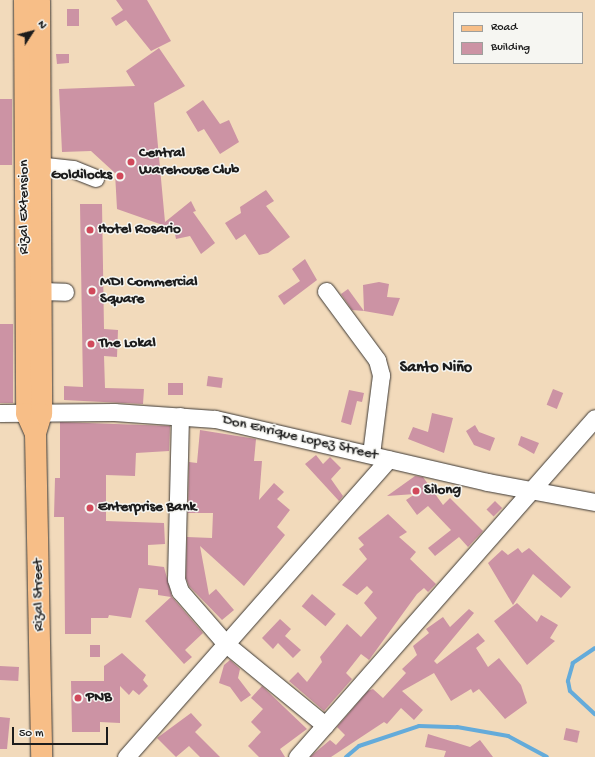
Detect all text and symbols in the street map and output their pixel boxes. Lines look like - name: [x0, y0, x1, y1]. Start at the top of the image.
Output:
- north arrow: [12, 12, 52, 52]
- legend: [453, 12, 583, 64]
- text: N: [35, 19, 49, 31]
- text: Road: [491, 21, 517, 35]
- text: Building: [491, 41, 530, 55]
- place label: Central Warehouse Club: [139, 144, 239, 179]
- marker: Central Warehouse Club: [126, 157, 136, 167]
- street label: Rizal Extension: [16, 160, 34, 254]
- place label: Goldilocks: [51, 167, 112, 185]
- marker: Goldilocks: [115, 171, 125, 181]
- place label: Hotel Rosario: [98, 221, 181, 239]
- marker: Hotel Rosario: [85, 225, 95, 235]
- place label: MDI Commercial Square: [100, 273, 198, 308]
- marker: MDI Commercial Square: [87, 286, 97, 296]
- place label: The Lokal: [99, 335, 156, 353]
- marker: The Lokal: [86, 339, 96, 349]
- district label: Santo Niño: [400, 359, 472, 379]
- street label: Don Enrique Lopez Street: [220, 411, 380, 465]
- place label: Silong: [424, 482, 461, 500]
- marker: Silong: [411, 486, 421, 496]
- place label: Enterprise Bank: [98, 499, 196, 517]
- marker: Enterprise Bank: [85, 503, 95, 513]
- street label: Rizal Street: [29, 558, 49, 632]
- place label: PNB: [86, 689, 112, 707]
- marker: PNB: [73, 693, 83, 703]
- scale bar: [14, 719, 110, 745]
- text: 50 m: [19, 727, 44, 741]

